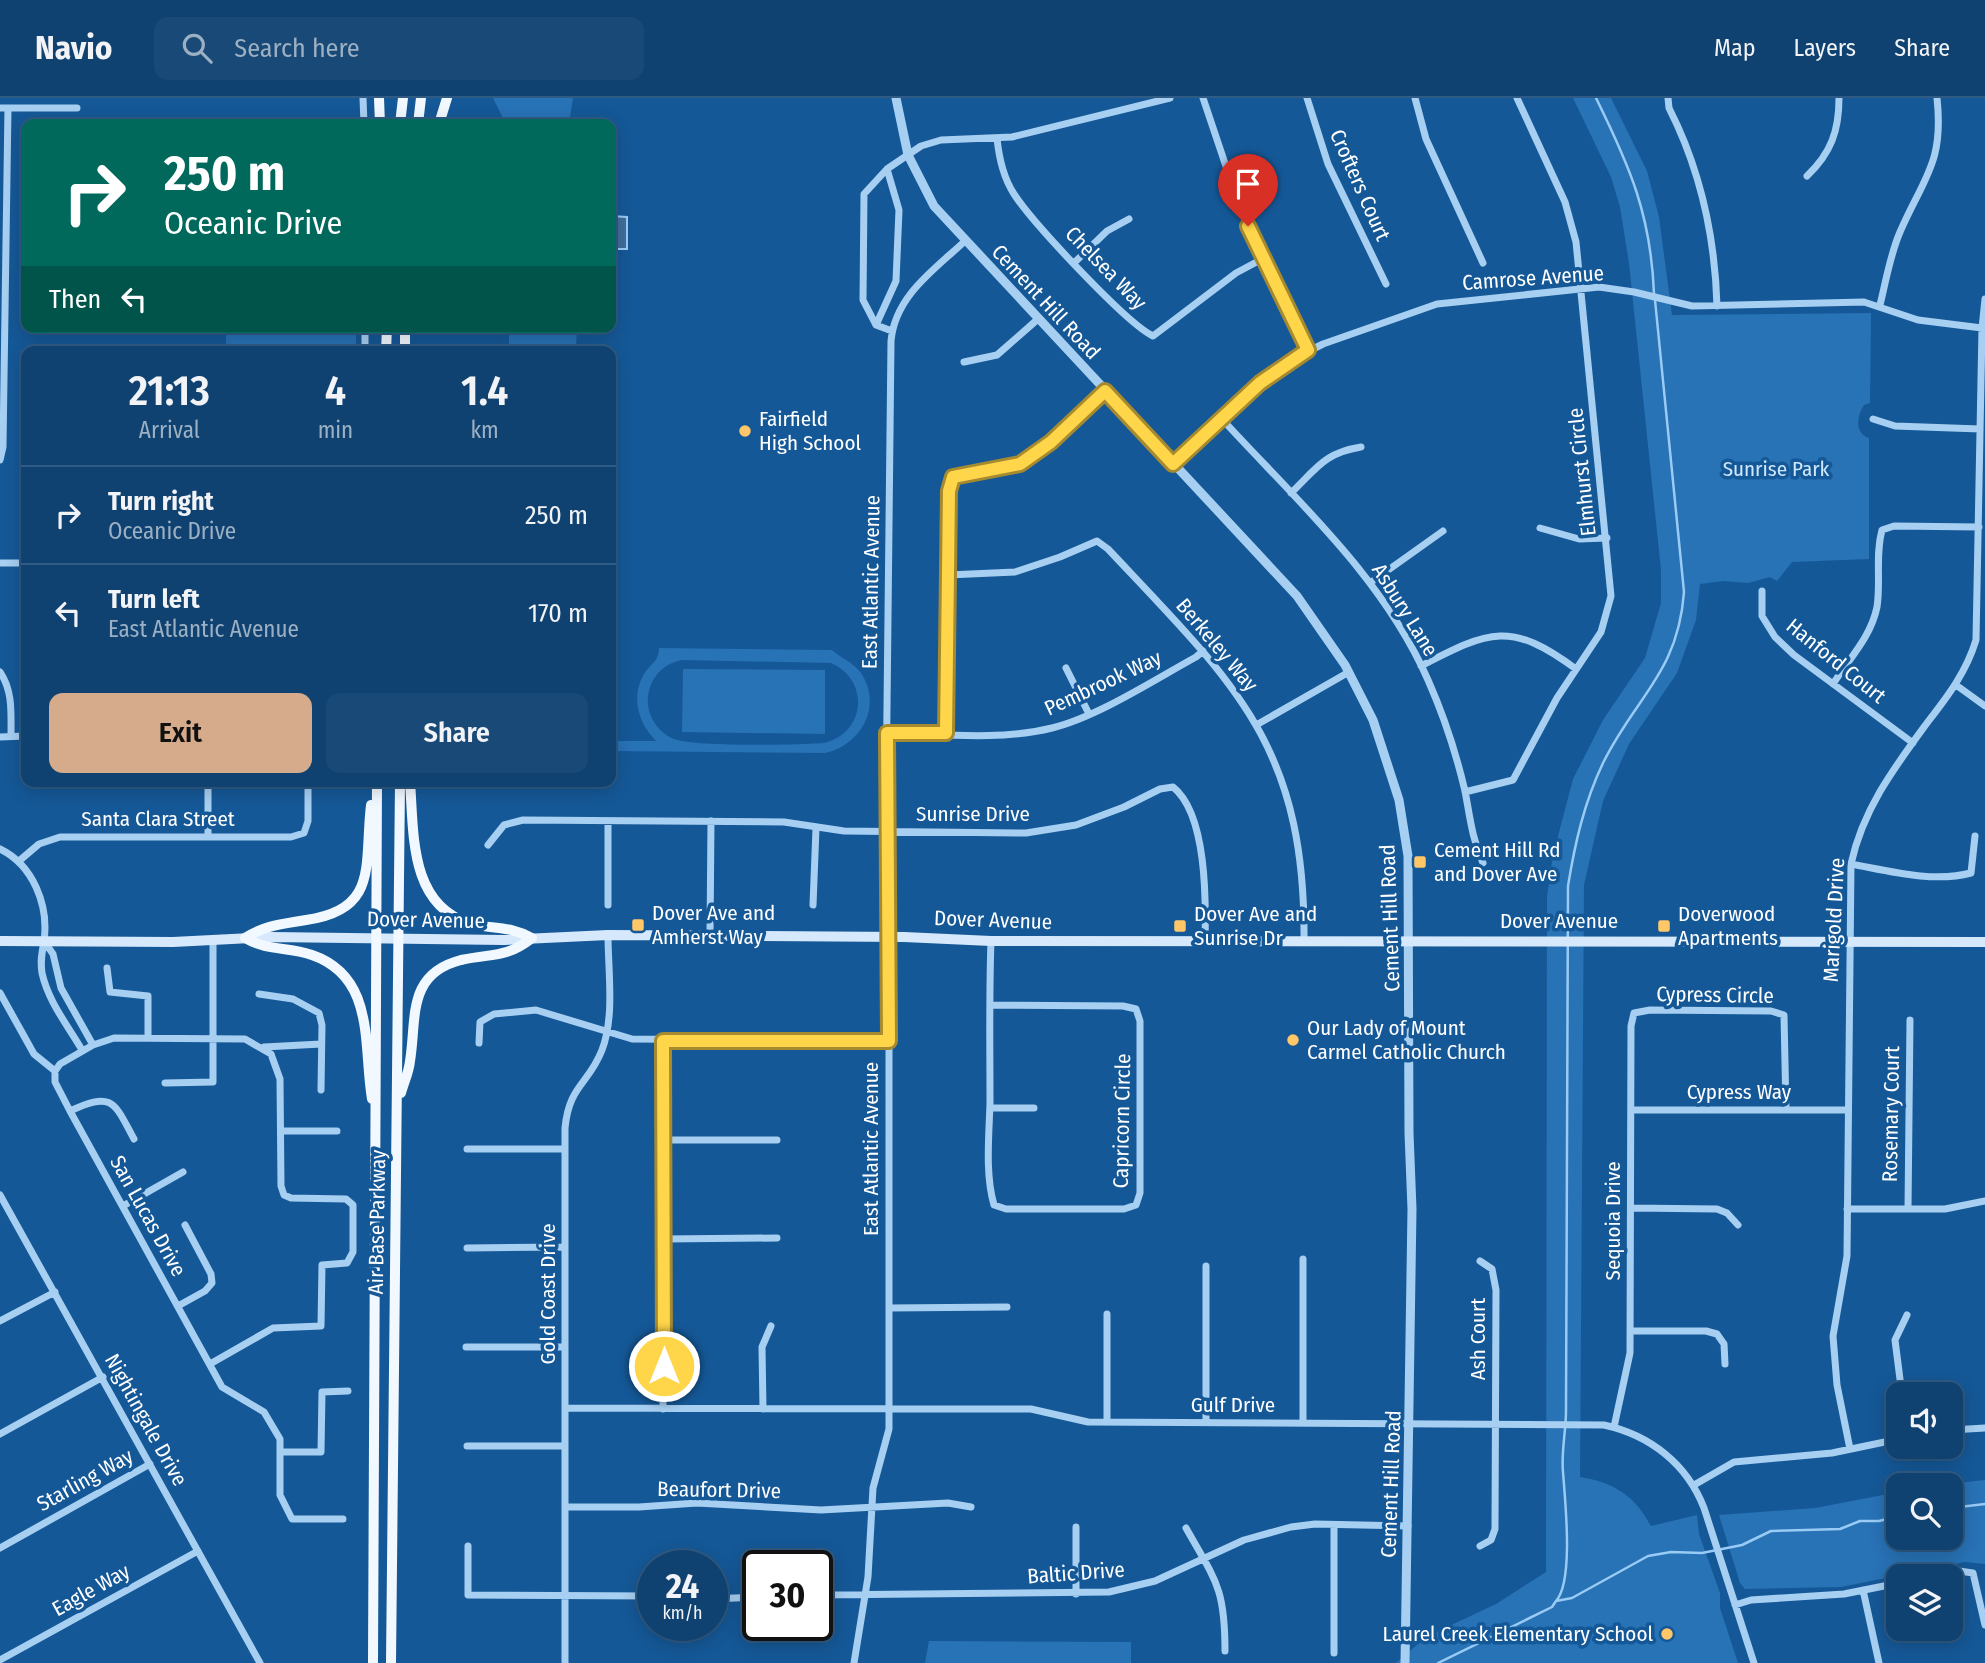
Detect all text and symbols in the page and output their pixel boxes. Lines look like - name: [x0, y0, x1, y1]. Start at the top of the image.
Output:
- search box: [154, 17, 644, 80]
- text: Navio: [35, 28, 112, 68]
- icon: search: [178, 29, 216, 67]
- text: Search here: [234, 33, 360, 64]
- text: Map: [1714, 34, 1756, 62]
- text: Layers: [1794, 34, 1856, 62]
- text: Share: [1894, 34, 1950, 62]
- street label: Crofters Court: [1324, 125, 1396, 245]
- text: 250 m: [164, 144, 285, 203]
- icon: right: [49, 147, 140, 238]
- pin: [1218, 154, 1278, 226]
- icon: arrive: [1229, 165, 1267, 203]
- text: Oceanic Drive: [164, 204, 342, 242]
- street label: Chelsea Way: [1060, 221, 1153, 316]
- street label: Cement Hill Road: [986, 239, 1106, 365]
- street label: Camrose Avenue: [1461, 260, 1605, 296]
- icon: left: [115, 280, 153, 318]
- text: Then: [49, 284, 101, 315]
- text: 21:13: [129, 366, 210, 416]
- text: 4: [325, 366, 346, 416]
- text: 1.4: [461, 366, 508, 416]
- place label: Fairfield High School: [759, 406, 861, 456]
- street label: Elmhurst Circle: [1562, 407, 1602, 537]
- text: Arrival: [139, 416, 200, 444]
- text: min: [318, 416, 353, 444]
- text: km: [470, 416, 499, 444]
- marker: Fairfield High School: [737, 423, 753, 439]
- park label: Sunrise Park: [1723, 456, 1830, 482]
- text: Turn right: [108, 486, 214, 517]
- street label: East Atlantic Avenue: [856, 495, 886, 669]
- icon: right: [49, 496, 87, 534]
- text: 250 m: [525, 500, 588, 531]
- text: Oceanic Drive: [108, 517, 236, 545]
- street label: Asbury Lane: [1366, 559, 1444, 661]
- text: Turn left: [108, 584, 200, 615]
- street label: Berkeley Way: [1171, 593, 1264, 697]
- icon: left: [49, 594, 87, 632]
- text: 170 m: [528, 598, 588, 629]
- street label: Hanford Court: [1781, 613, 1891, 709]
- text: East Atlantic Avenue: [108, 615, 299, 643]
- street label: Pembrook Way: [1040, 644, 1166, 721]
- button: Exit: [49, 693, 312, 773]
- button: Share: [326, 693, 588, 773]
- street label: Sunrise Drive: [916, 801, 1030, 827]
- street label: Santa Clara Street: [81, 806, 235, 832]
- place label: Cement Hill Rd and Dover Ave: [1434, 837, 1560, 887]
- street label: Cement Hill Road: [1374, 844, 1406, 992]
- marker: Cement Hill Rd and Dover Ave: [1412, 854, 1428, 870]
- street label: Marigold Drive: [1818, 857, 1850, 983]
- place label: Dover Ave and Amherst Way: [652, 900, 775, 950]
- place label: Dover Ave and Sunrise Dr: [1194, 901, 1317, 951]
- place label: Doverwood Apartments: [1678, 901, 1778, 951]
- street label: Dover Avenue: [933, 905, 1053, 935]
- street label: Dover Avenue: [367, 906, 485, 934]
- street label: Dover Avenue: [1500, 908, 1618, 934]
- marker: Dover Ave and Amherst Way: [630, 917, 646, 933]
- marker: Dover Ave and Sunrise Dr: [1172, 918, 1188, 934]
- marker: Doverwood Apartments: [1656, 918, 1672, 934]
- street label: Cypress Circle: [1656, 981, 1774, 1009]
- place label: Our Lady of Mount Carmel Catholic Church: [1307, 1015, 1506, 1065]
- marker: Our Lady of Mount Carmel Catholic Church: [1285, 1032, 1301, 1048]
- street label: Rosemary Court: [1877, 1046, 1905, 1182]
- street label: Capricorn Circle: [1108, 1053, 1136, 1189]
- street label: East Atlantic Avenue: [858, 1062, 884, 1236]
- street label: Cypress Way: [1687, 1079, 1792, 1105]
- street label: Air Base Parkway: [363, 1149, 391, 1295]
- street label: San Lucas Drive: [104, 1151, 192, 1281]
- street label: Sequoia Drive: [1600, 1161, 1626, 1281]
- street label: Gold Coast Drive: [535, 1223, 561, 1365]
- street label: Ash Court: [1465, 1298, 1491, 1380]
- position arrow: [627, 1329, 701, 1403]
- street label: Nightingale Drive: [99, 1349, 193, 1491]
- map controls: [1886, 1382, 1963, 1641]
- button: sound: [1886, 1382, 1963, 1459]
- street label: Gulf Drive: [1191, 1392, 1275, 1418]
- street label: Cement Hill Road: [1375, 1410, 1407, 1558]
- street label: Starling Way: [32, 1443, 138, 1517]
- button: search: [1886, 1473, 1963, 1550]
- street label: Beaufort Drive: [657, 1476, 781, 1504]
- speed limit sign: 30: [742, 1550, 833, 1641]
- street label: Baltic Drive: [1026, 1557, 1126, 1589]
- street label: Eagle Way: [48, 1558, 135, 1622]
- button: layers: [1886, 1564, 1963, 1641]
- text: 24: [666, 1565, 699, 1607]
- text: km/h: [662, 1602, 703, 1624]
- place label: Laurel Creek Elementary School: [1383, 1621, 1653, 1647]
- marker: Laurel Creek Elementary School: [1659, 1626, 1675, 1642]

